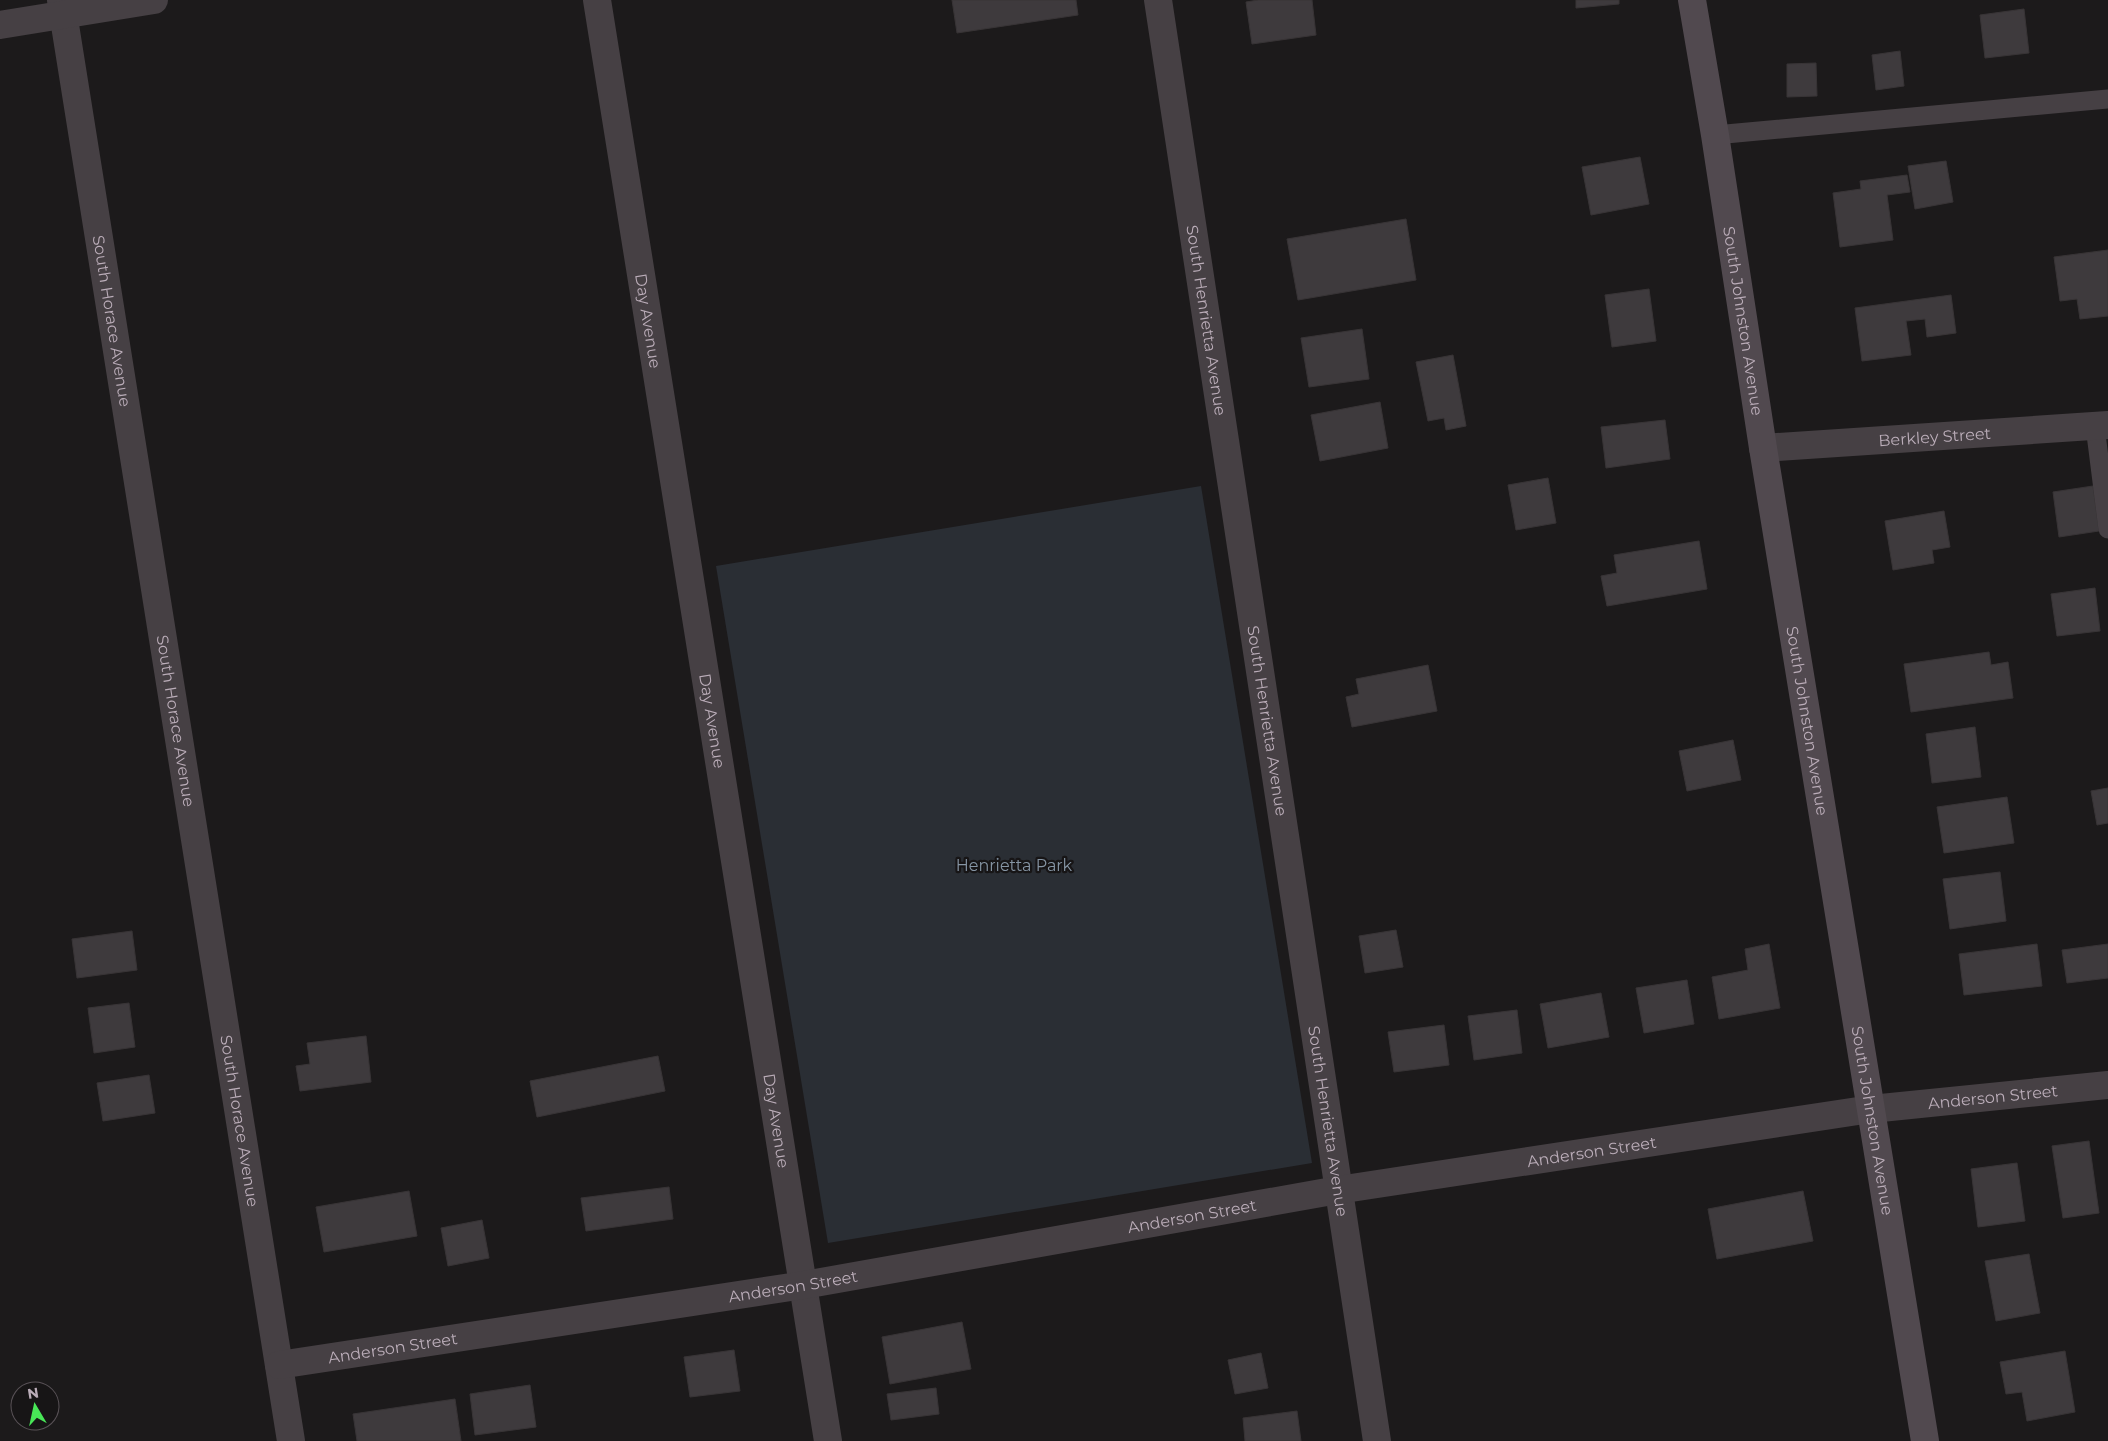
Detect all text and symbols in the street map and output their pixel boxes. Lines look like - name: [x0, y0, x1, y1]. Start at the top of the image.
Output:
- street label: South Henrietta Avenue: [1182, 224, 1230, 417]
- street label: South Johnston Avenue: [1719, 225, 1767, 417]
- street label: South Horace Avenue: [89, 234, 135, 408]
- street label: Day Avenue: [631, 272, 665, 370]
- street label: Berkley Street: [1878, 424, 1992, 450]
- street label: South Henrietta Avenue: [1243, 624, 1291, 817]
- street label: South Johnston Avenue: [1782, 625, 1832, 817]
- street label: South Horace Avenue: [152, 634, 199, 808]
- street label: Day Avenue: [695, 672, 729, 770]
- park label: Henrietta Park: [956, 856, 1073, 875]
- street label: South Henrietta Avenue: [1304, 1025, 1352, 1218]
- street label: South Johnston Avenue: [1847, 1025, 1897, 1217]
- street label: South Horace Avenue: [216, 1034, 262, 1208]
- street label: Day Avenue: [759, 1072, 793, 1170]
- street label: Anderson Street: [1927, 1081, 2059, 1113]
- street label: Anderson Street: [1526, 1133, 1658, 1171]
- street label: Anderson Street: [1126, 1196, 1258, 1237]
- street label: Anderson Street: [727, 1267, 860, 1306]
- street label: Anderson Street: [327, 1329, 459, 1367]
- north arrow: [10, 1381, 60, 1431]
- text: N: [26, 1383, 40, 1403]

